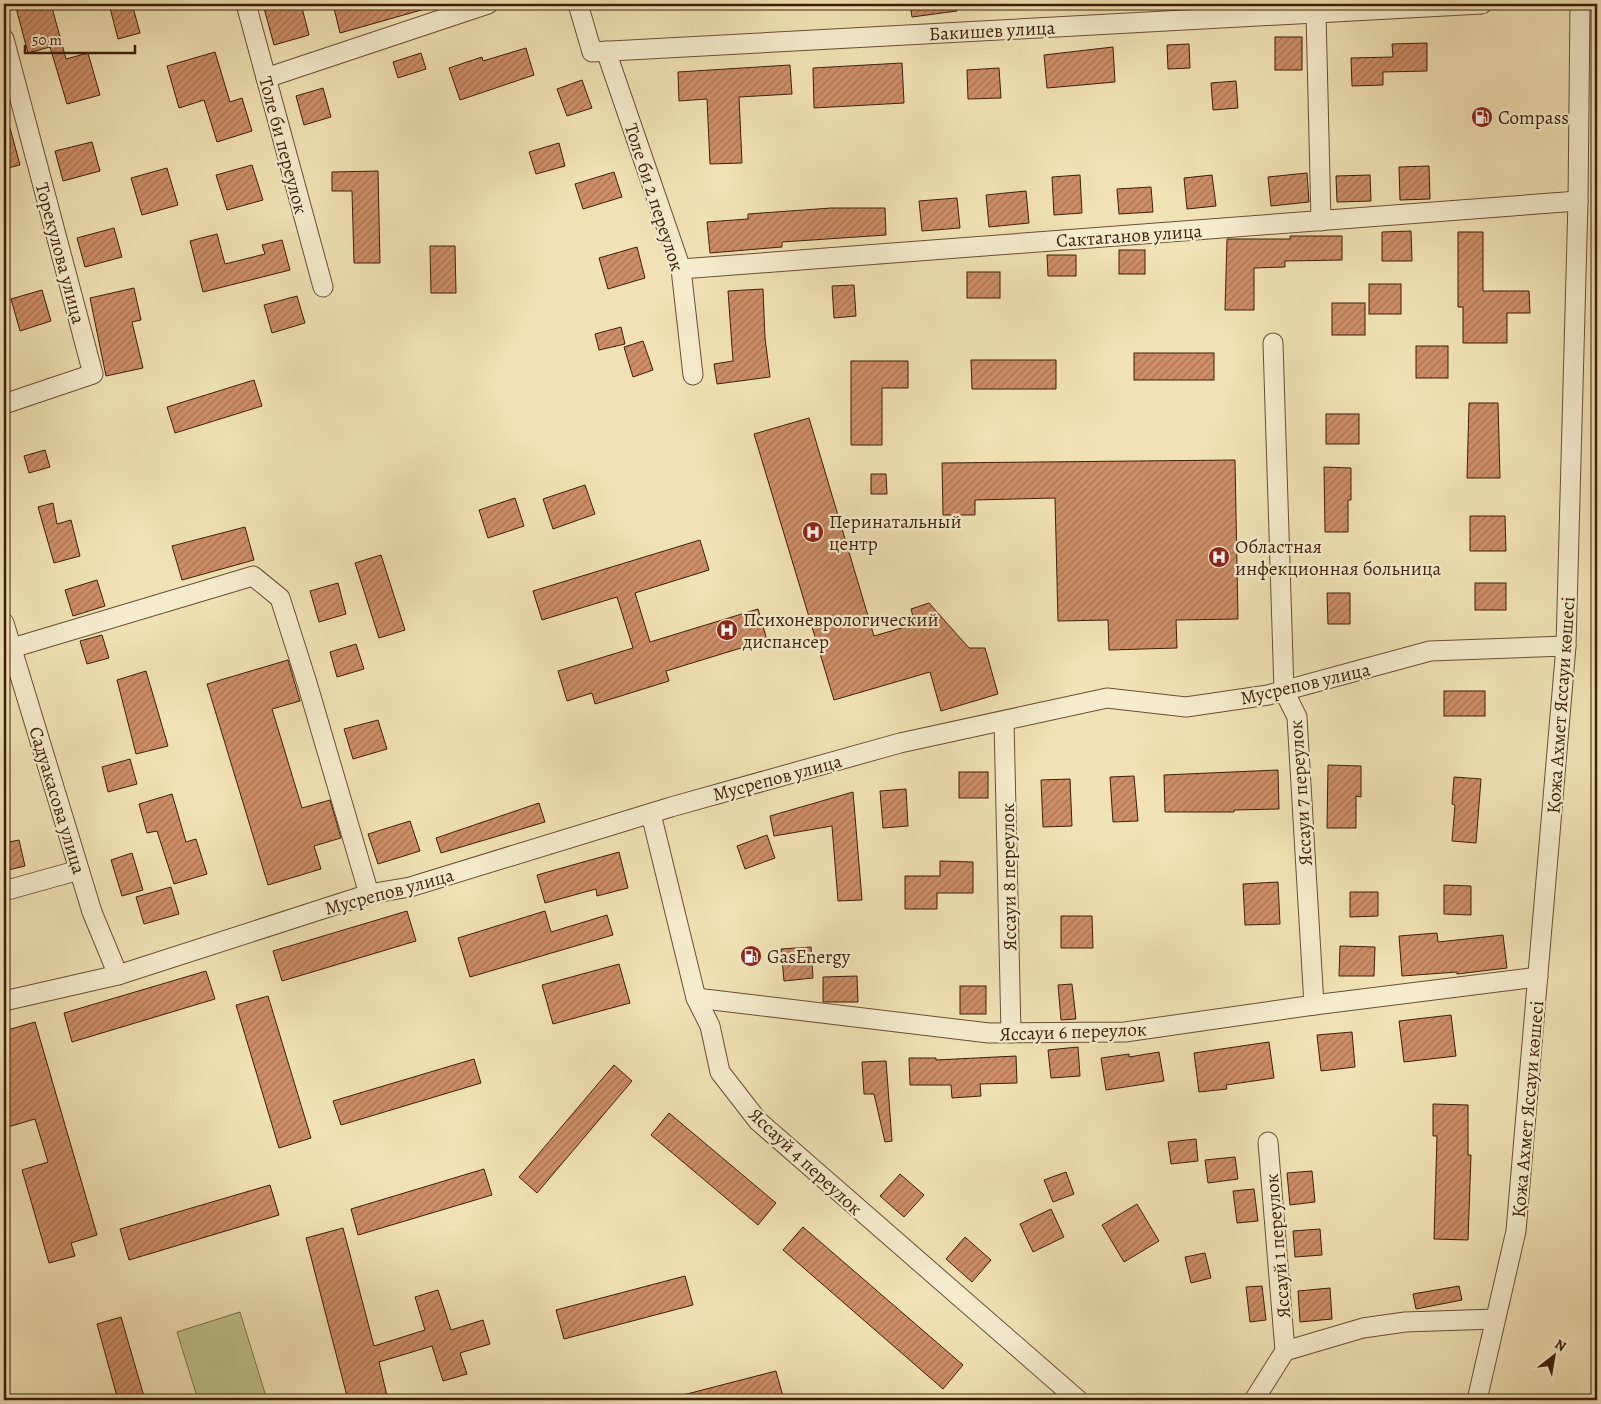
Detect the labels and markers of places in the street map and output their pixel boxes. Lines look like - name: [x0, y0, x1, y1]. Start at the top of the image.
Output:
- fuel station icon: Compass: [1470, 105, 1494, 129]
- place label: Compass: [1498, 105, 1569, 131]
- place label: Перинатальный центр: [829, 509, 962, 557]
- hospital icon: Перинатальный центр: [801, 520, 825, 544]
- place label: Областная инфекционная больница: [1235, 534, 1441, 582]
- hospital icon: Областная инфекционная больница: [1207, 545, 1231, 569]
- place label: Психоневрологический диспансер: [742, 607, 939, 655]
- hospital icon: Психоневрологический диспансер: [715, 618, 739, 642]
- fuel station icon: GasEnergy: [739, 944, 763, 968]
- place label: GasEnergy: [767, 944, 851, 970]

